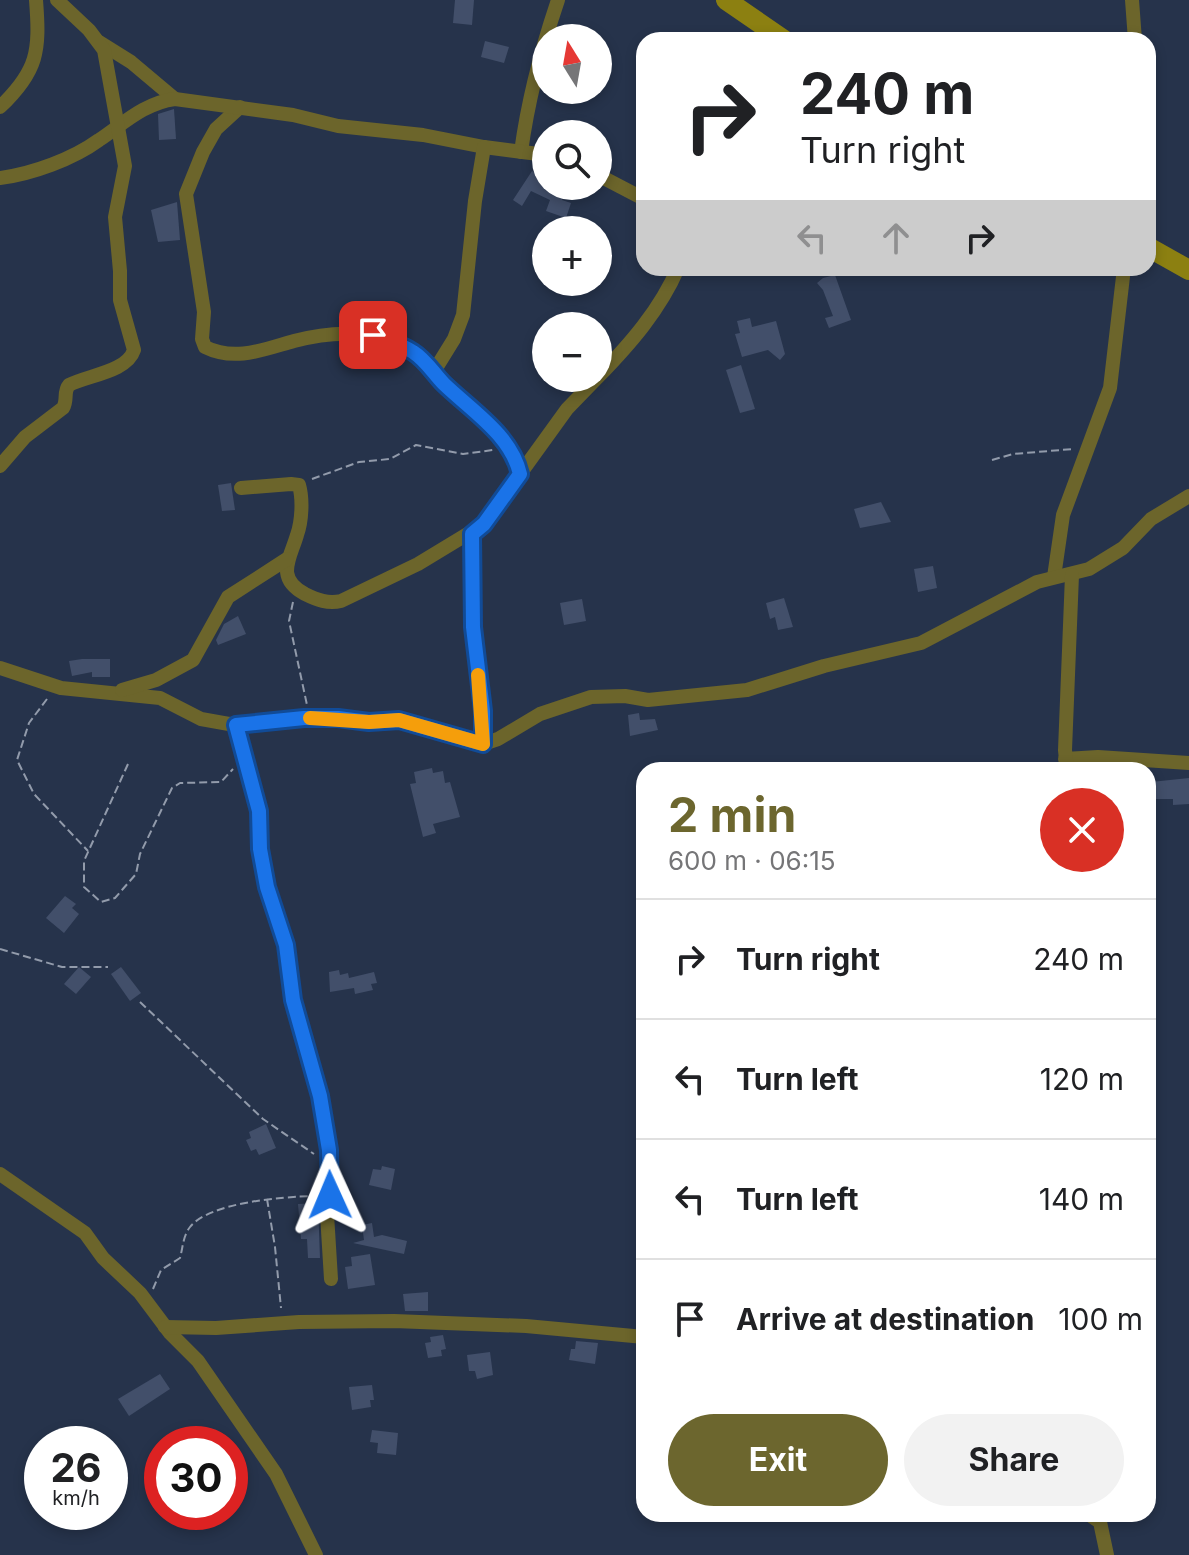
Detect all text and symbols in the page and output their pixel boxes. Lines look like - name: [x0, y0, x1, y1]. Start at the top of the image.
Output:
- north arrow: [532, 24, 612, 104]
- map controls: [532, 24, 612, 392]
- text: 240 m: [800, 60, 974, 128]
- icon: right: [668, 64, 772, 168]
- button: search: [532, 120, 612, 200]
- text: Turn right: [800, 128, 965, 172]
- button: +: [532, 216, 612, 296]
- icon: left: [790, 216, 834, 260]
- icon: ahead: [874, 216, 918, 260]
- icon: right: [958, 216, 1002, 260]
- pin: [339, 301, 407, 369]
- button: −: [532, 312, 612, 392]
- icon: arrive: [351, 313, 395, 357]
- text: 2 min: [668, 785, 796, 844]
- button: close: [1040, 788, 1124, 872]
- text: 600 m · 06:15: [668, 845, 836, 876]
- icon: right: [668, 937, 712, 981]
- text: Turn right: [736, 941, 880, 977]
- text: 240 m: [1033, 941, 1124, 977]
- icon: left: [668, 1057, 712, 1101]
- text: Turn left: [736, 1061, 858, 1097]
- text: 120 m: [1040, 1061, 1124, 1097]
- position arrow: [288, 1153, 372, 1237]
- icon: left: [668, 1177, 712, 1221]
- text: Turn left: [736, 1181, 858, 1217]
- text: 140 m: [1039, 1181, 1124, 1217]
- icon: arrive: [668, 1297, 712, 1341]
- text: Arrive at destination: [736, 1301, 1034, 1337]
- text: 100 m: [1058, 1301, 1143, 1337]
- button: Exit: [668, 1414, 888, 1506]
- button: Share: [904, 1414, 1124, 1506]
- speed limit sign: 30: [144, 1426, 248, 1530]
- text: 26: [50, 1443, 102, 1492]
- text: km/h: [52, 1486, 100, 1510]

